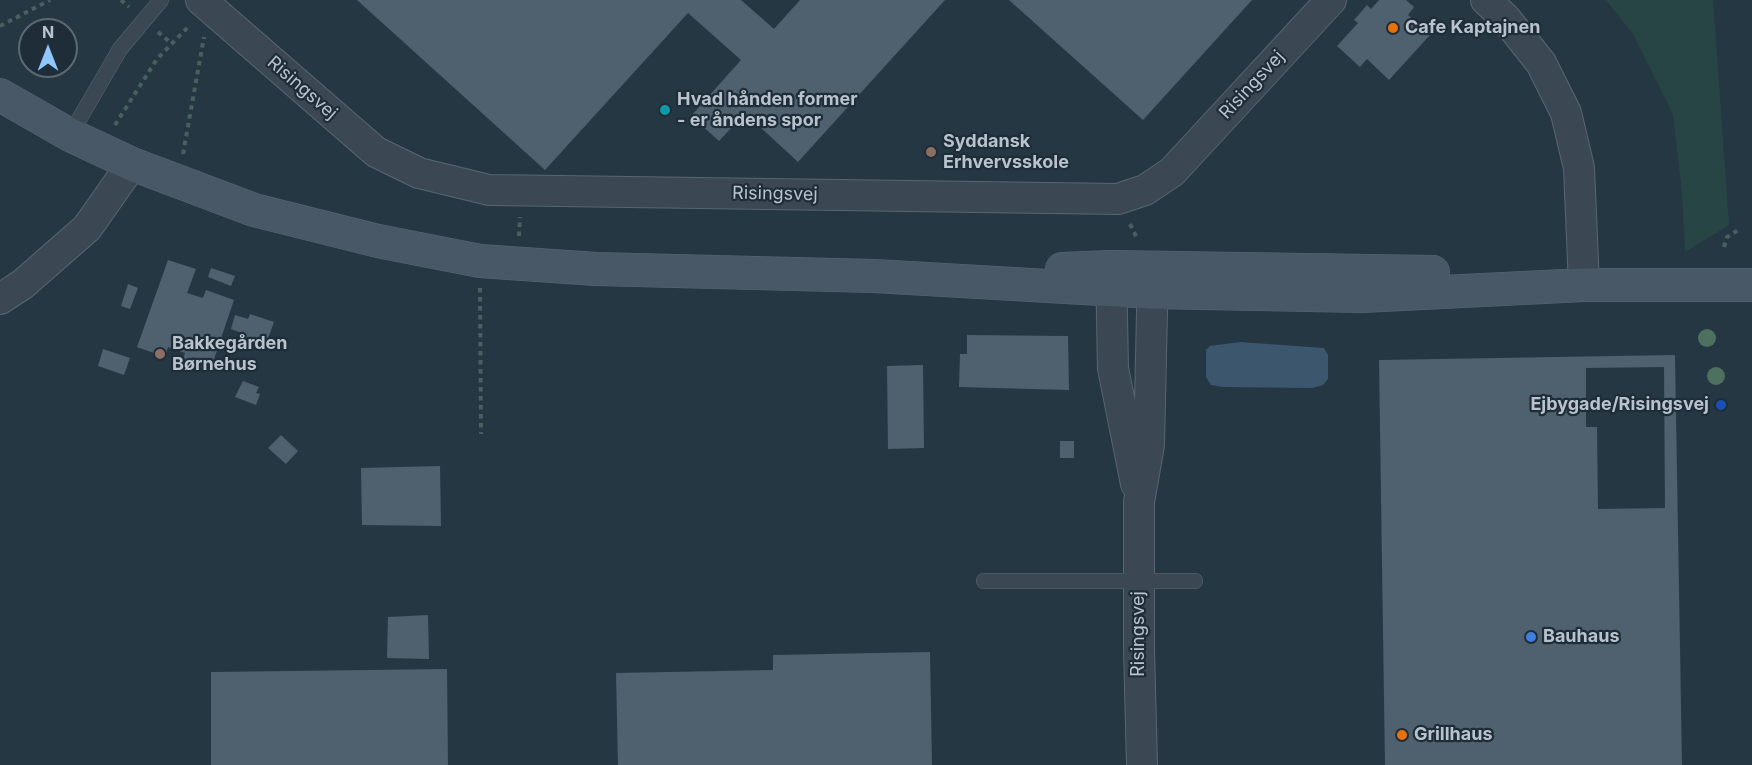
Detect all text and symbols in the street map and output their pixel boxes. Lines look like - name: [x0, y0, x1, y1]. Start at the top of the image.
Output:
- place label: Cafe Kaptajnen: [1405, 17, 1540, 39]
- north arrow: [18, 18, 78, 78]
- marker: Cafe Kaptajnen: [1386, 21, 1400, 35]
- text: N: [42, 22, 54, 42]
- street label: Risingsvej: [1215, 46, 1289, 124]
- street label: Risingsvej: [263, 52, 341, 124]
- place label: Hvad hånden former - er åndens spor: [677, 89, 857, 132]
- marker: Hvad hånden former - er åndens spor: [658, 103, 672, 117]
- place label: Syddansk Erhvervsskole: [943, 131, 1069, 174]
- marker: Syddansk Erhvervsskole: [924, 145, 938, 159]
- street label: Risingsvej: [732, 182, 818, 206]
- place label: Bakkegården Børnehus: [172, 333, 288, 376]
- marker: Bakkegården Børnehus: [153, 347, 167, 361]
- place label: Ejbygade/Risingsvej: [1530, 394, 1709, 416]
- marker: Ejbygade/Risingsvej: [1714, 398, 1728, 412]
- street label: Risingsvej: [1128, 591, 1150, 677]
- place label: Bauhaus: [1543, 626, 1620, 648]
- marker: Bauhaus: [1524, 630, 1538, 644]
- place label: Grillhaus: [1414, 724, 1493, 746]
- marker: Grillhaus: [1395, 728, 1409, 742]

